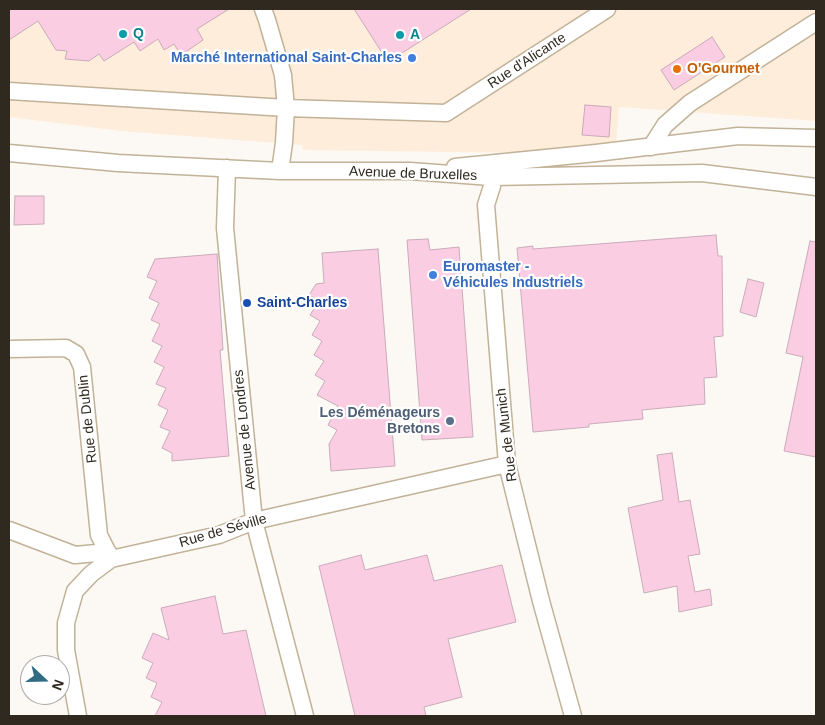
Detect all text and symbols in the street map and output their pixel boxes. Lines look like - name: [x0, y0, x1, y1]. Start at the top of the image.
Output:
- place label: Q: [133, 26, 144, 42]
- place label: A: [410, 27, 420, 43]
- marker: Q: [117, 28, 129, 40]
- marker: A: [394, 29, 406, 41]
- street label: Rue d'Alicante: [485, 29, 569, 93]
- place label: Marché International Saint-Charles: [171, 50, 402, 66]
- marker: Marché International Saint-Charles: [406, 52, 418, 64]
- place label: O'Gourmet: [687, 61, 760, 77]
- marker: O'Gourmet: [671, 63, 683, 75]
- street label: Avenue de Bruxelles: [349, 163, 477, 185]
- place label: Euromaster - Véhicules Industriels: [443, 259, 583, 292]
- marker: Euromaster - Véhicules Industriels: [427, 269, 439, 281]
- place label: Saint-Charles: [257, 295, 347, 311]
- marker: Saint-Charles: [241, 297, 253, 309]
- street label: Avenue de Londres: [230, 369, 260, 491]
- street label: Rue de Dublin: [75, 374, 101, 464]
- street label: Rue de Munich: [493, 387, 521, 483]
- place label: Les Déménageurs Bretons: [319, 405, 440, 438]
- marker: Les Déménageurs Bretons: [444, 415, 456, 427]
- street label: Rue de Séville: [177, 510, 269, 552]
- north arrow: [20, 655, 70, 705]
- text: N: [49, 677, 67, 693]

